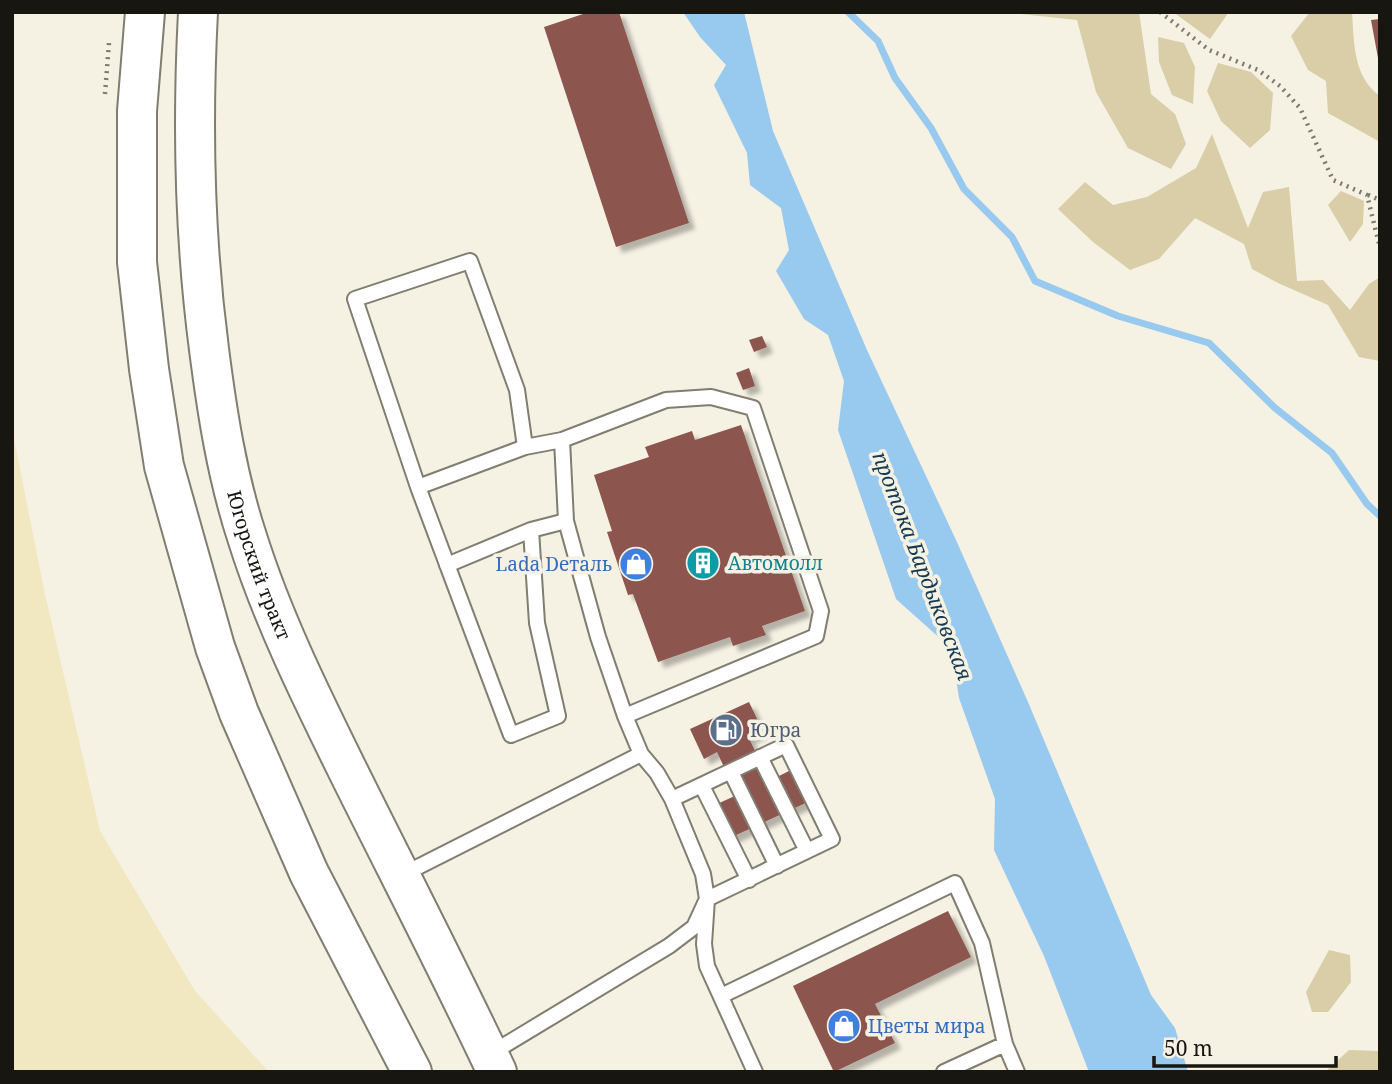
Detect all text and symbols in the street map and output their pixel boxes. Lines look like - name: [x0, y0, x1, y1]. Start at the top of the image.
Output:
- water label: протока Бардыковская: [866, 447, 980, 684]
- street label: Югорский тракт: [221, 487, 297, 644]
- building icon: Автомолл: [684, 544, 722, 582]
- shop icon: Lada Dеталь: [617, 545, 655, 583]
- place label: Автомолл: [728, 550, 823, 576]
- place label: Lada Dеталь: [495, 551, 612, 577]
- fuel station icon: Югра: [707, 711, 745, 749]
- place label: Югра: [750, 717, 801, 743]
- shop icon: Цветы мира: [825, 1007, 863, 1045]
- place label: Цветы мира: [868, 1013, 986, 1039]
- scale bar: [1154, 1024, 1336, 1068]
- text: 50 m: [1164, 1034, 1213, 1062]

